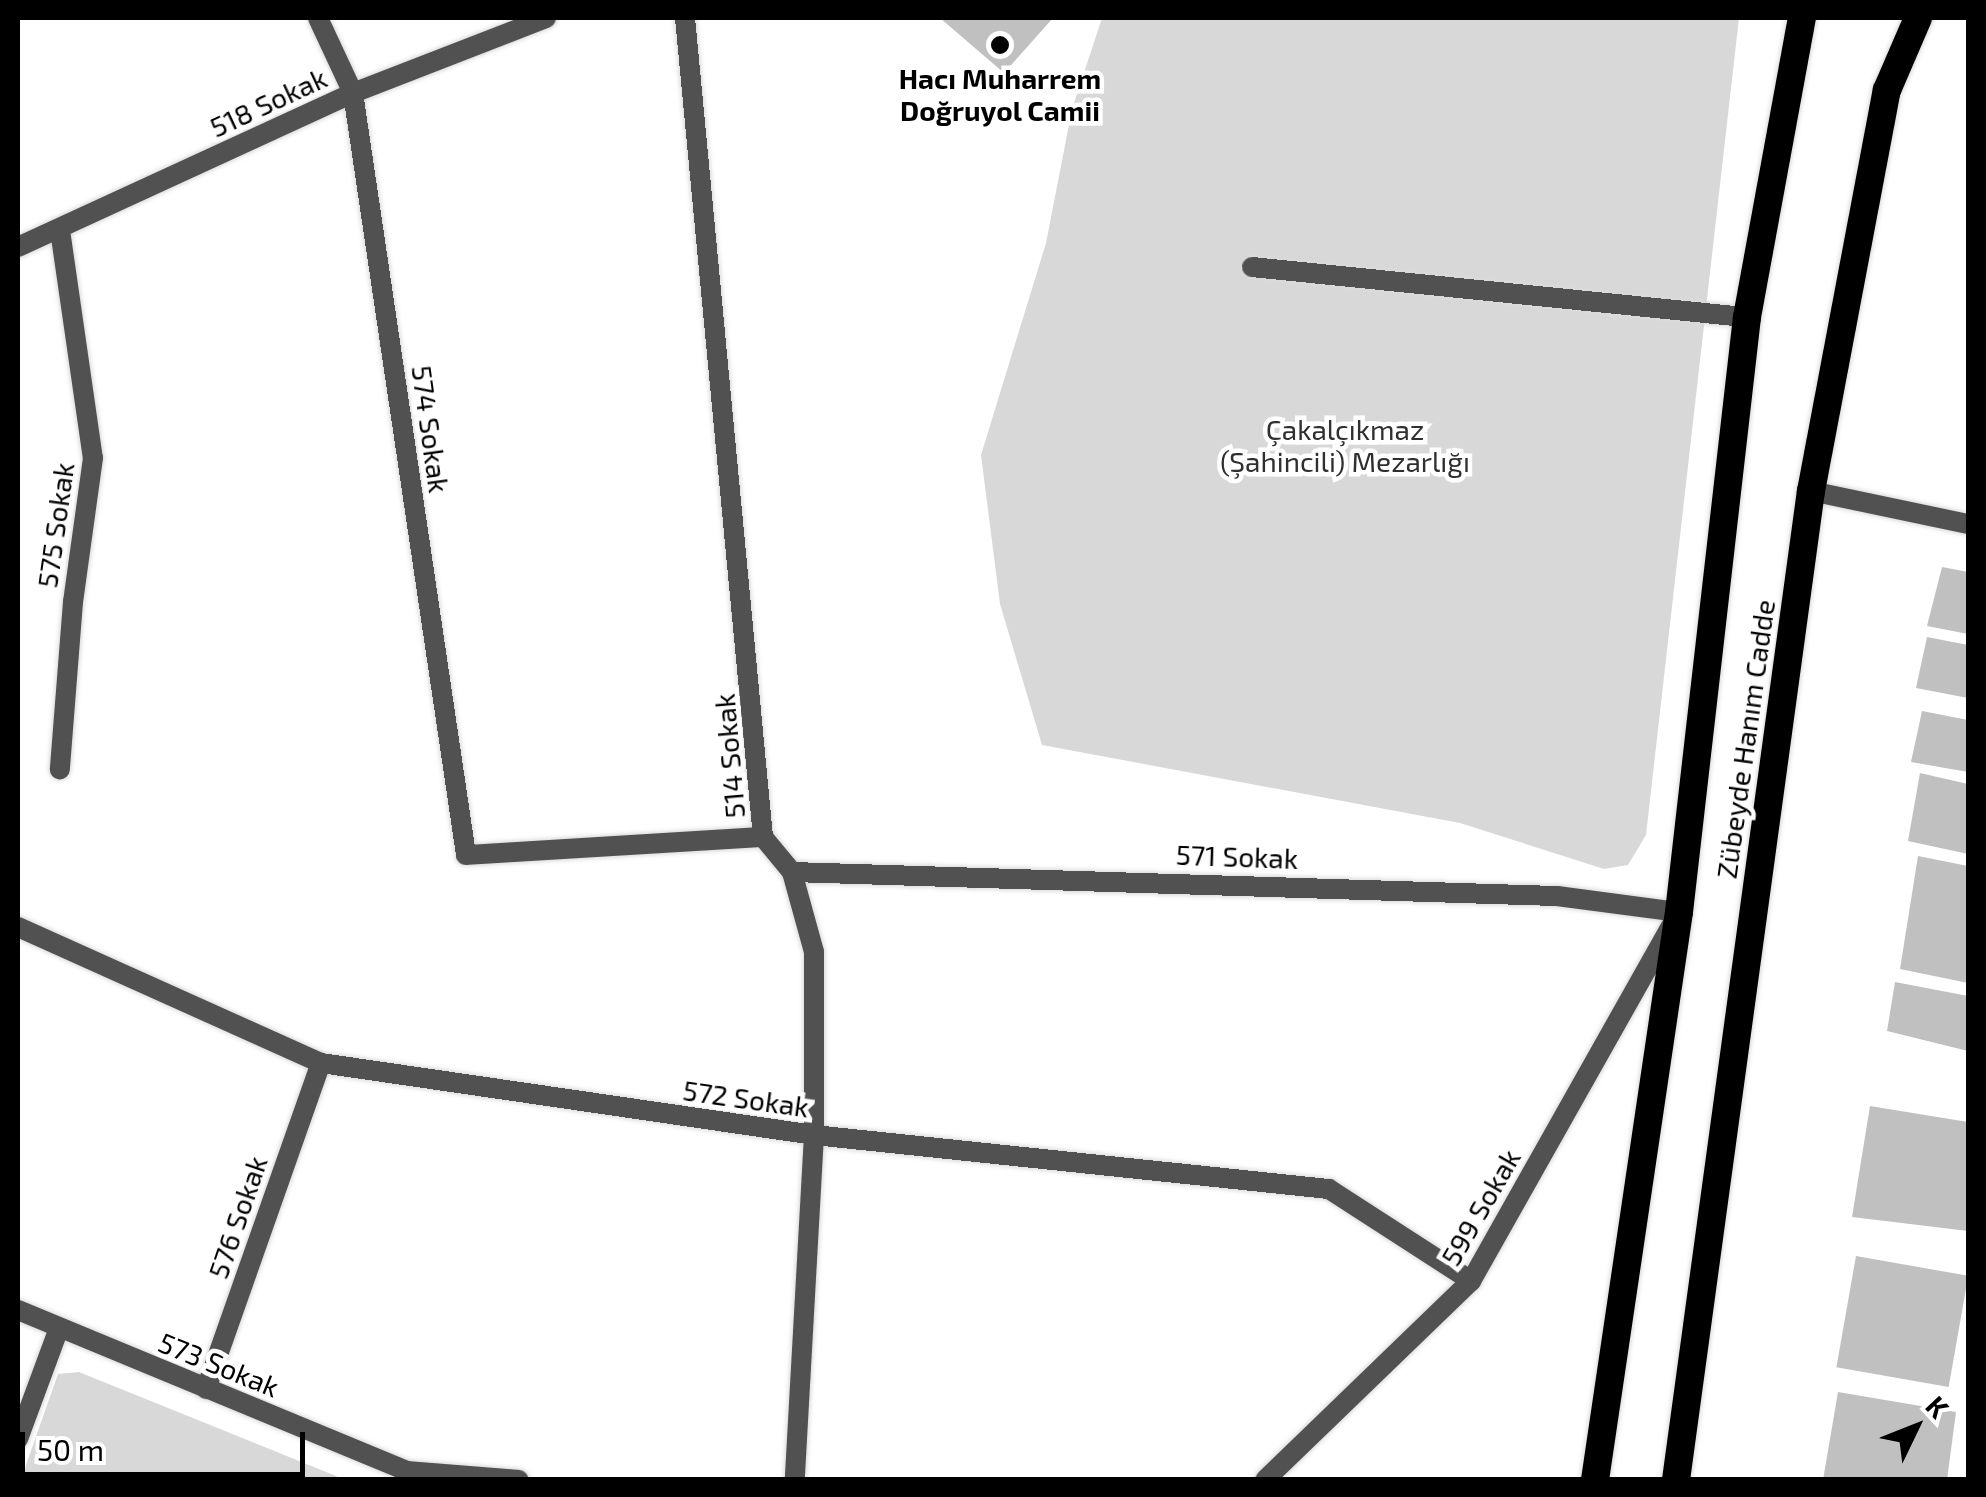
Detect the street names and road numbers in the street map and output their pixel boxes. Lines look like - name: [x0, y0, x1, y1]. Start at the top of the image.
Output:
- street label: 518 Sokak: [204, 60, 332, 144]
- street label: 574 Sokak: [405, 363, 457, 495]
- street label: 575 Sokak: [30, 460, 80, 590]
- street label: Zübeyde Hanım Cadde: [1709, 597, 1781, 881]
- street label: 514 Sokak: [707, 692, 751, 820]
- street label: 571 Sokak: [1175, 837, 1299, 875]
- street label: 572 Sokak: [681, 1073, 811, 1123]
- street label: 599 Sokak: [1433, 1143, 1527, 1271]
- street label: 576 Sokak: [200, 1151, 274, 1283]
- street label: 573 Sokak: [154, 1325, 284, 1403]

